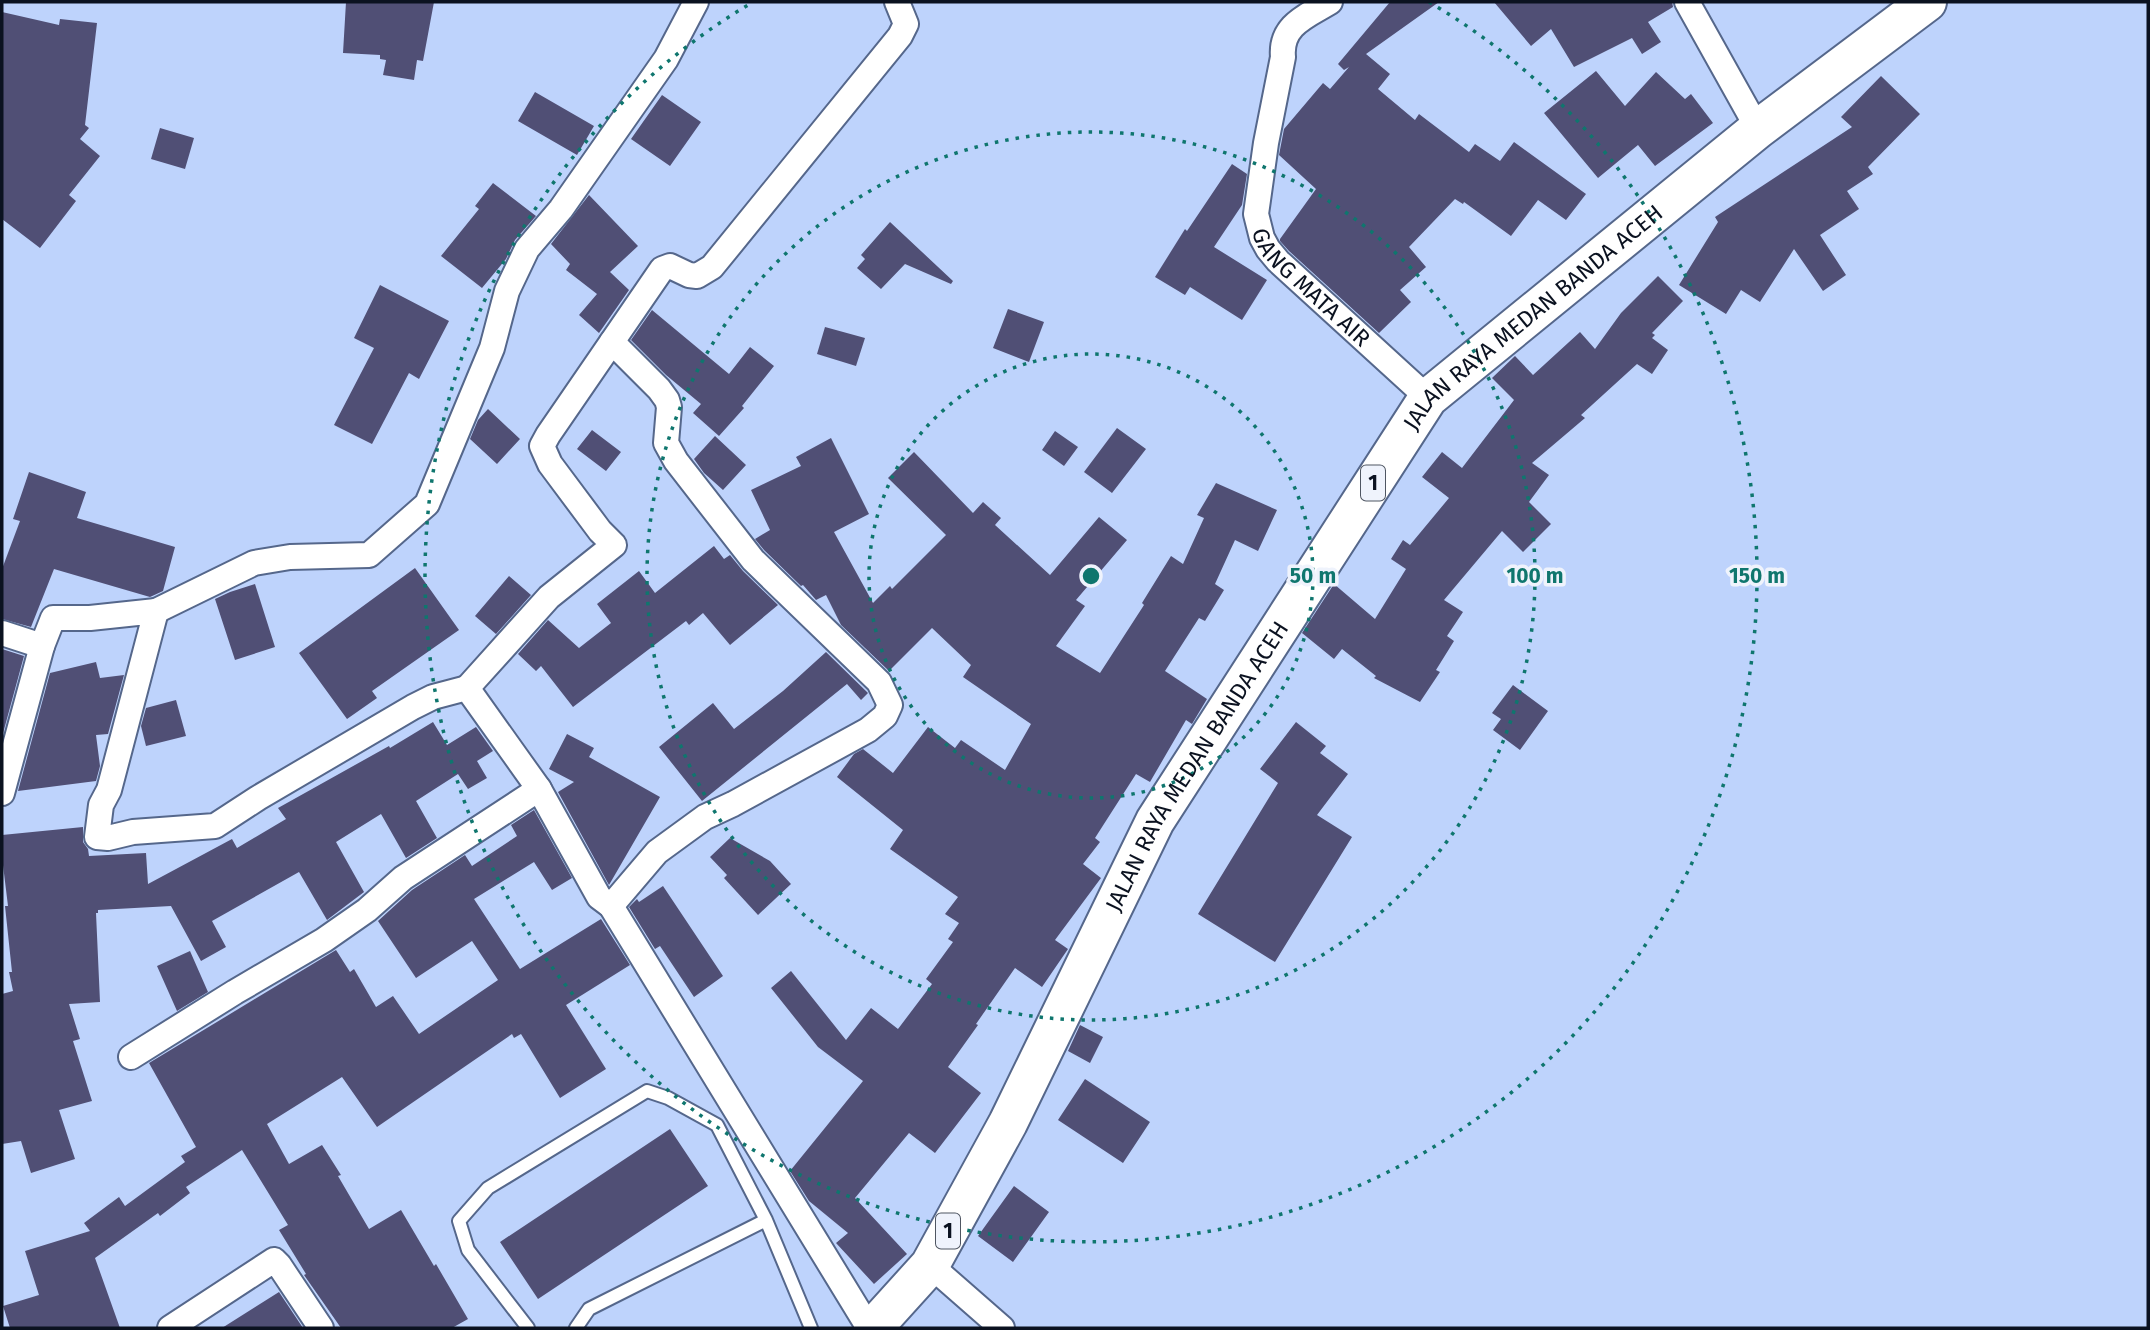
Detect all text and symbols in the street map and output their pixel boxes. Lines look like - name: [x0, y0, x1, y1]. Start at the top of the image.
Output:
- street label: JALAN RAYA MEDAN BANDA ACEH: [1397, 198, 1668, 435]
- street label: GANG MATA AIR: [1246, 225, 1376, 352]
- road number: 1: [1361, 466, 1385, 500]
- text: 50 m: [1290, 563, 1336, 589]
- text: 100 m: [1506, 563, 1564, 589]
- text: 150 m: [1729, 563, 1785, 589]
- centre of rings: [1079, 564, 1103, 588]
- street label: JALAN RAYA MEDAN BANDA ACEH: [1099, 616, 1294, 916]
- road number: 1: [936, 1214, 960, 1248]

